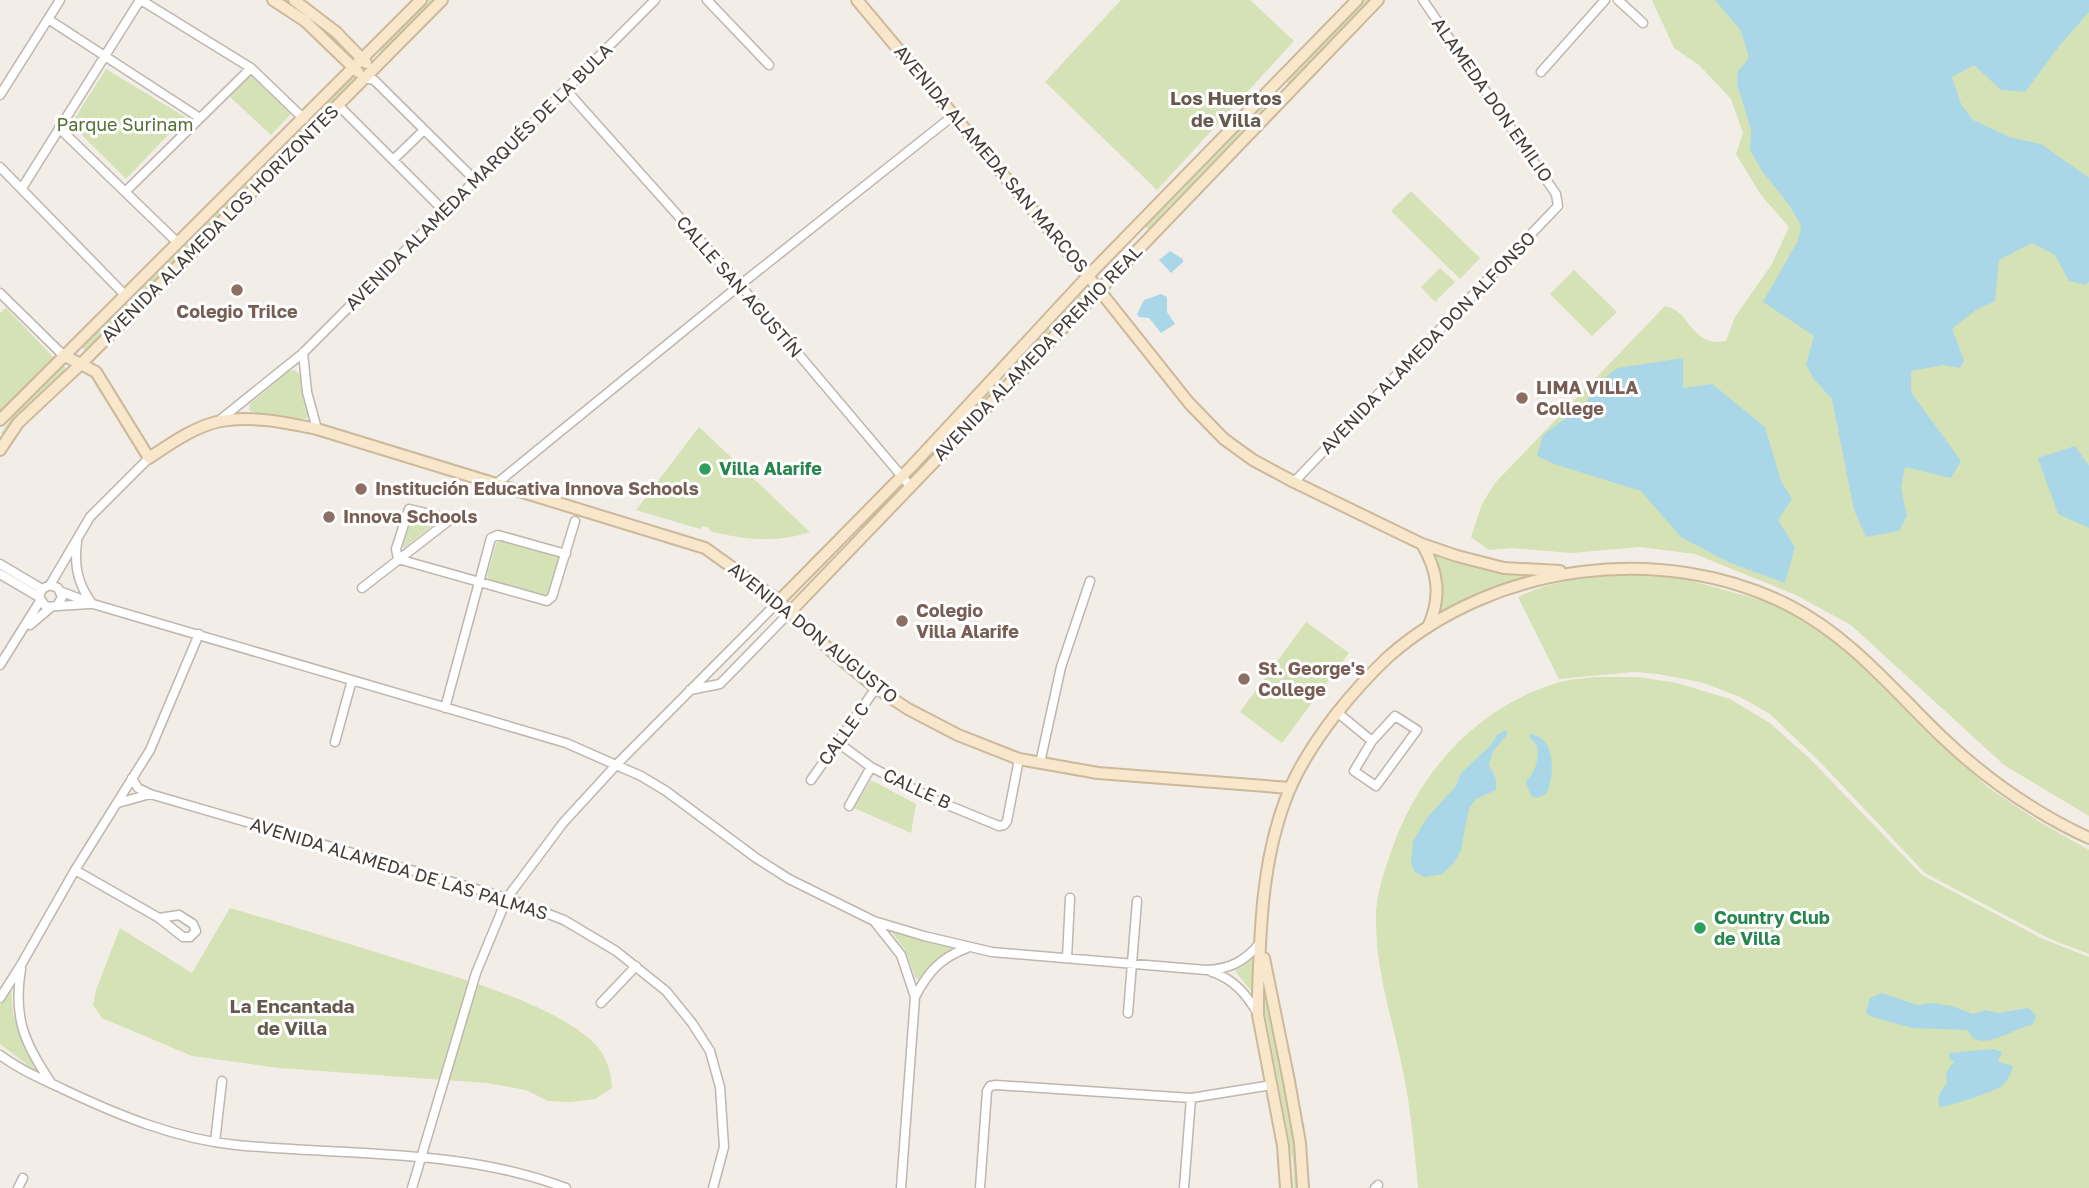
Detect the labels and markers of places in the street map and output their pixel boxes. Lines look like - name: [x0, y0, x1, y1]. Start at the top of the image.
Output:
- marker: Colegio Trilce: [229, 282, 245, 298]
- place label: Colegio Trilce: [176, 300, 298, 322]
- place label: LIMA VILLA College: [1536, 376, 1638, 419]
- marker: LIMA VILLA College: [1514, 390, 1530, 406]
- place label: Villa Alarife: [719, 457, 822, 479]
- marker: Villa Alarife: [697, 461, 713, 477]
- place label: Institución Educativa Innova Schools: [375, 477, 699, 499]
- marker: Institución Educativa Innova Schools: [353, 481, 369, 497]
- place label: Innova Schools: [343, 505, 477, 527]
- marker: Innova Schools: [321, 509, 337, 525]
- place label: Colegio Villa Alarife: [916, 599, 1019, 642]
- marker: Colegio Villa Alarife: [894, 613, 910, 629]
- place label: St. George's College: [1258, 657, 1365, 700]
- marker: St. George's College: [1236, 671, 1252, 687]
- place label: Country Club de Villa: [1714, 906, 1830, 949]
- marker: Country Club de Villa: [1692, 920, 1708, 936]

